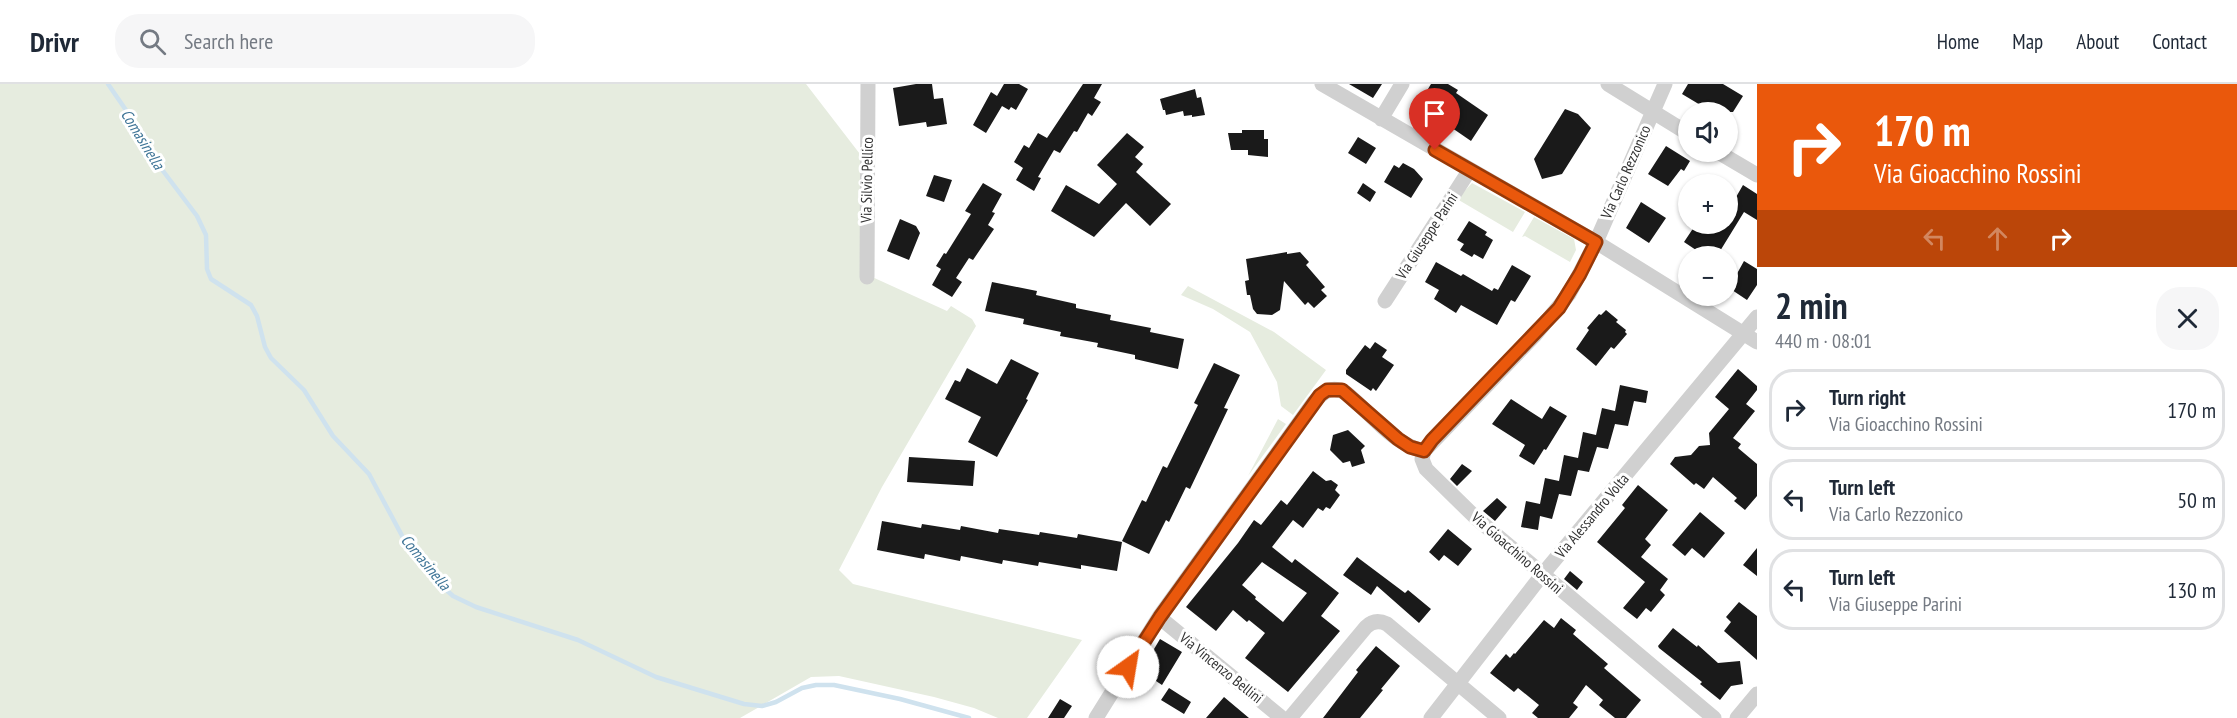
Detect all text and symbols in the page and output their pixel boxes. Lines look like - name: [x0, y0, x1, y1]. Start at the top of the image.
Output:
- search box: [115, 14, 535, 68]
- text: Drivr: [30, 23, 79, 60]
- icon: search: [136, 25, 169, 58]
- text: Search here: [184, 27, 273, 55]
- text: Home: [1937, 28, 1979, 55]
- text: Map: [2012, 28, 2043, 55]
- text: About: [2076, 28, 2119, 55]
- text: Contact: [2152, 28, 2207, 55]
- pin: [1409, 88, 1460, 150]
- icon: arrive: [1418, 97, 1451, 130]
- map controls: [1678, 102, 1738, 306]
- button: sound: [1678, 102, 1738, 162]
- text: 170 m: [1874, 103, 1971, 158]
- water label: Comasinella: [117, 105, 170, 174]
- icon: right: [1775, 108, 1853, 186]
- street label: Via Carlo Rezzonico: [1596, 122, 1655, 222]
- street label: Via Silvio Pellico: [856, 137, 877, 224]
- text: Via Gioacchino Rossini: [1874, 156, 2082, 190]
- button: +: [1678, 174, 1738, 234]
- street label: Via Giuseppe Parini: [1391, 189, 1462, 284]
- icon: left: [1918, 222, 1951, 255]
- icon: ahead: [1981, 222, 2014, 255]
- icon: right: [2044, 222, 2077, 255]
- button: −: [1678, 246, 1738, 306]
- text: 2 min: [1775, 282, 1848, 329]
- button: close: [2156, 287, 2219, 350]
- text: 440 m · 08:01: [1775, 328, 1872, 354]
- text: Turn right: [1829, 383, 1906, 411]
- icon: right: [1778, 393, 1811, 426]
- text: 170 m: [2167, 396, 2216, 424]
- text: Via Gioacchino Rossini: [1829, 411, 1983, 437]
- street label: Via Alessandro Volta: [1550, 469, 1633, 563]
- text: Turn left: [1829, 473, 1895, 501]
- icon: left: [1778, 483, 1811, 516]
- text: 50 m: [2177, 486, 2216, 514]
- text: Via Carlo Rezzonico: [1829, 501, 1963, 527]
- street label: Via Gioacchino Rossini: [1467, 507, 1567, 598]
- water label: Comasinella: [397, 530, 456, 595]
- text: Turn left: [1829, 563, 1895, 591]
- icon: left: [1778, 573, 1811, 606]
- text: 130 m: [2167, 576, 2216, 604]
- text: Via Giuseppe Parini: [1829, 591, 1962, 617]
- street label: Via Vincenzo Bellini: [1175, 628, 1267, 707]
- position arrow: [1096, 635, 1160, 699]

